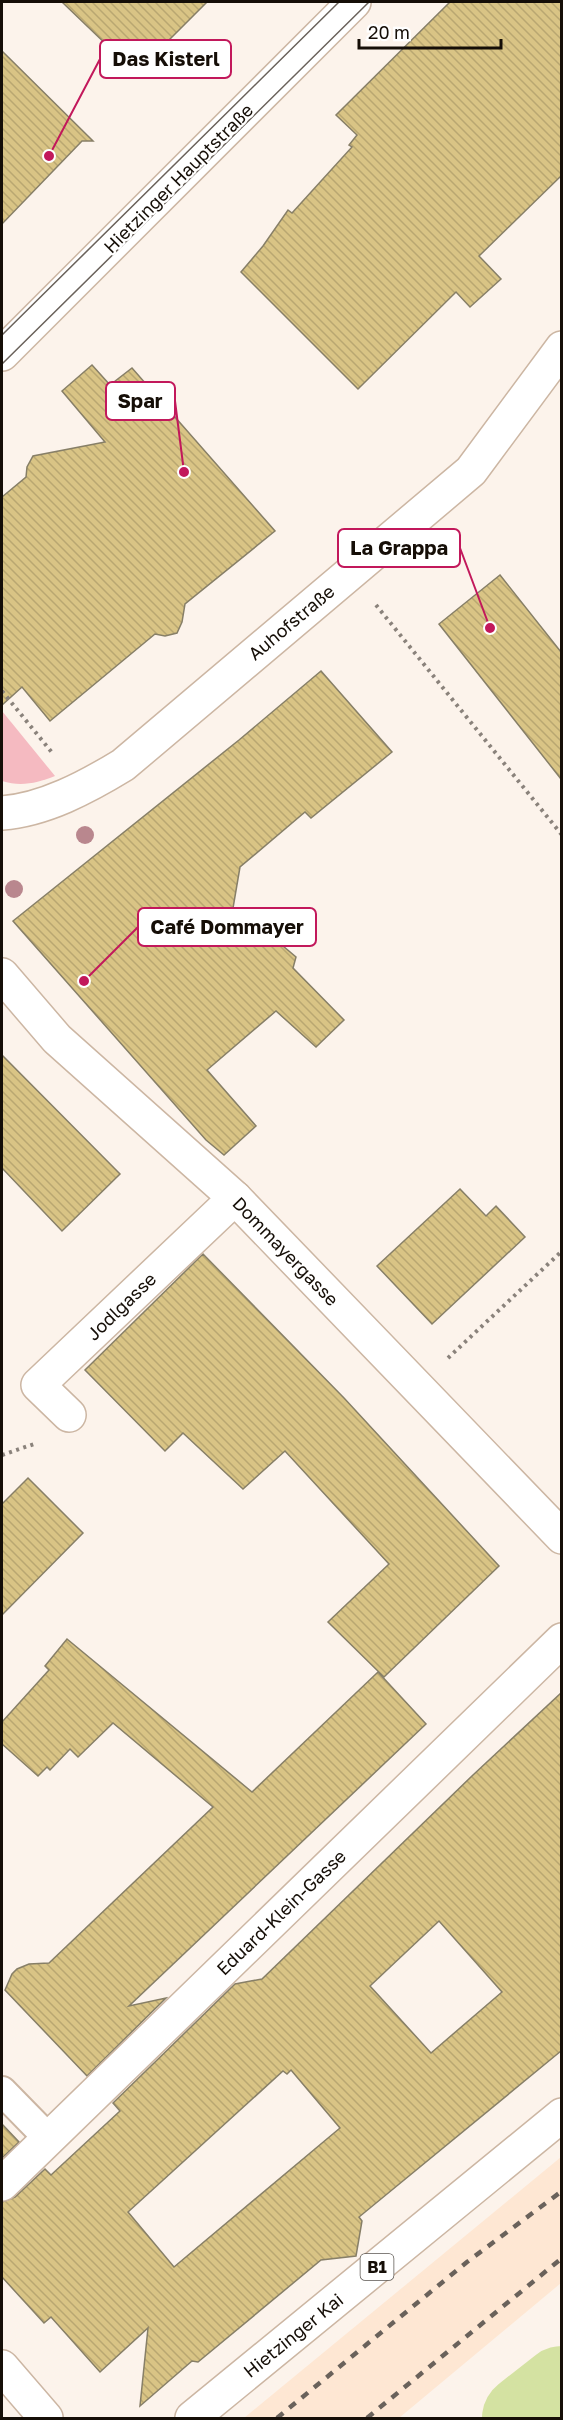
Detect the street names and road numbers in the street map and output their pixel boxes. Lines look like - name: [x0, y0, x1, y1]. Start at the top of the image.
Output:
- street label: Hietzinger Hauptstraße: [99, 99, 257, 257]
- street label: Auhofstraße: [244, 580, 338, 664]
- street label: Dommayergasse: [228, 1192, 344, 1310]
- street label: Jodlgasse: [82, 1267, 160, 1345]
- street label: Eduard-Klein-Gasse: [212, 1845, 350, 1979]
- road number: B1: [360, 2254, 394, 2280]
- street label: Hietzinger Kai: [239, 2288, 347, 2382]

